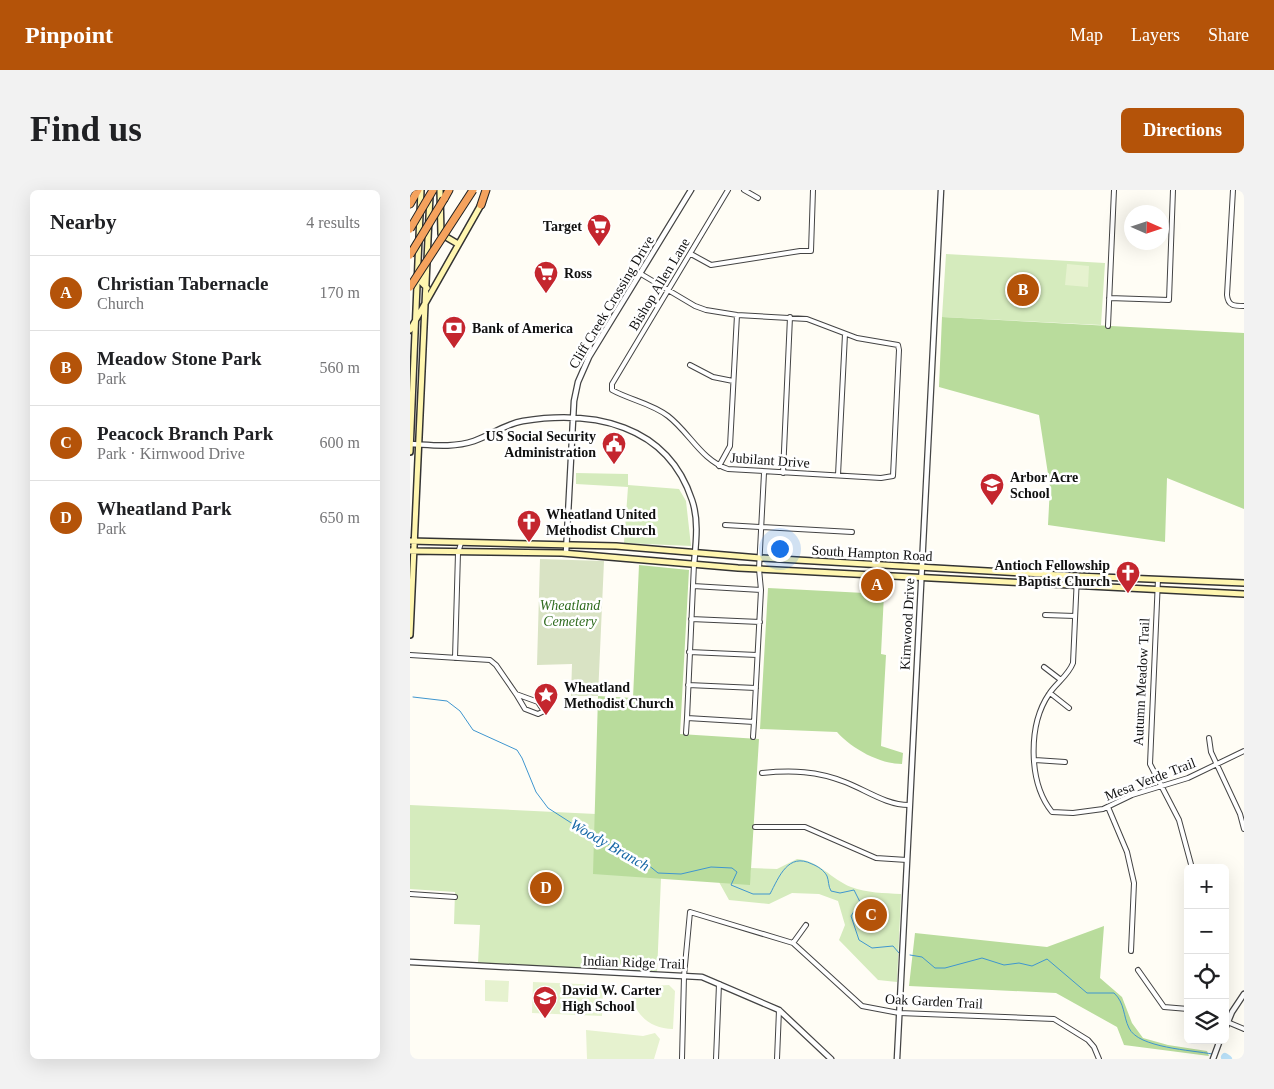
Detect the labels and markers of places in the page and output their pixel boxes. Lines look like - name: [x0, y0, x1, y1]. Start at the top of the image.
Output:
- supermarket icon: Target: [586, 213, 612, 247]
- place label: Target: [543, 219, 582, 234]
- supermarket icon: Ross: [533, 260, 559, 294]
- place label: Ross: [564, 266, 593, 281]
- pin: B: [1007, 271, 1039, 309]
- bank icon: Bank of America: [441, 315, 467, 349]
- place label: Bank of America: [472, 321, 573, 336]
- place label: US Social Security Administration: [486, 429, 596, 460]
- public building icon: US Social Security Administration: [601, 431, 627, 465]
- place label: Arbor Acre School: [1010, 470, 1078, 501]
- school or university icon: Arbor Acre School: [979, 472, 1005, 506]
- place label: Wheatland United Methodist Church: [546, 507, 656, 538]
- church icon: Wheatland United Methodist Church: [516, 509, 542, 543]
- place label: Antioch Fellowship Baptist Church: [994, 558, 1110, 589]
- church icon: Antioch Fellowship Baptist Church: [1115, 560, 1141, 594]
- pin: A: [861, 566, 893, 604]
- place label: Wheatland Methodist Church: [564, 680, 674, 711]
- place icon: Wheatland Methodist Church: [533, 682, 559, 716]
- pin: D: [530, 869, 562, 907]
- pin: C: [855, 896, 887, 934]
- place label: David W. Carter High School: [562, 983, 661, 1014]
- school or university icon: David W. Carter High School: [532, 985, 558, 1019]

